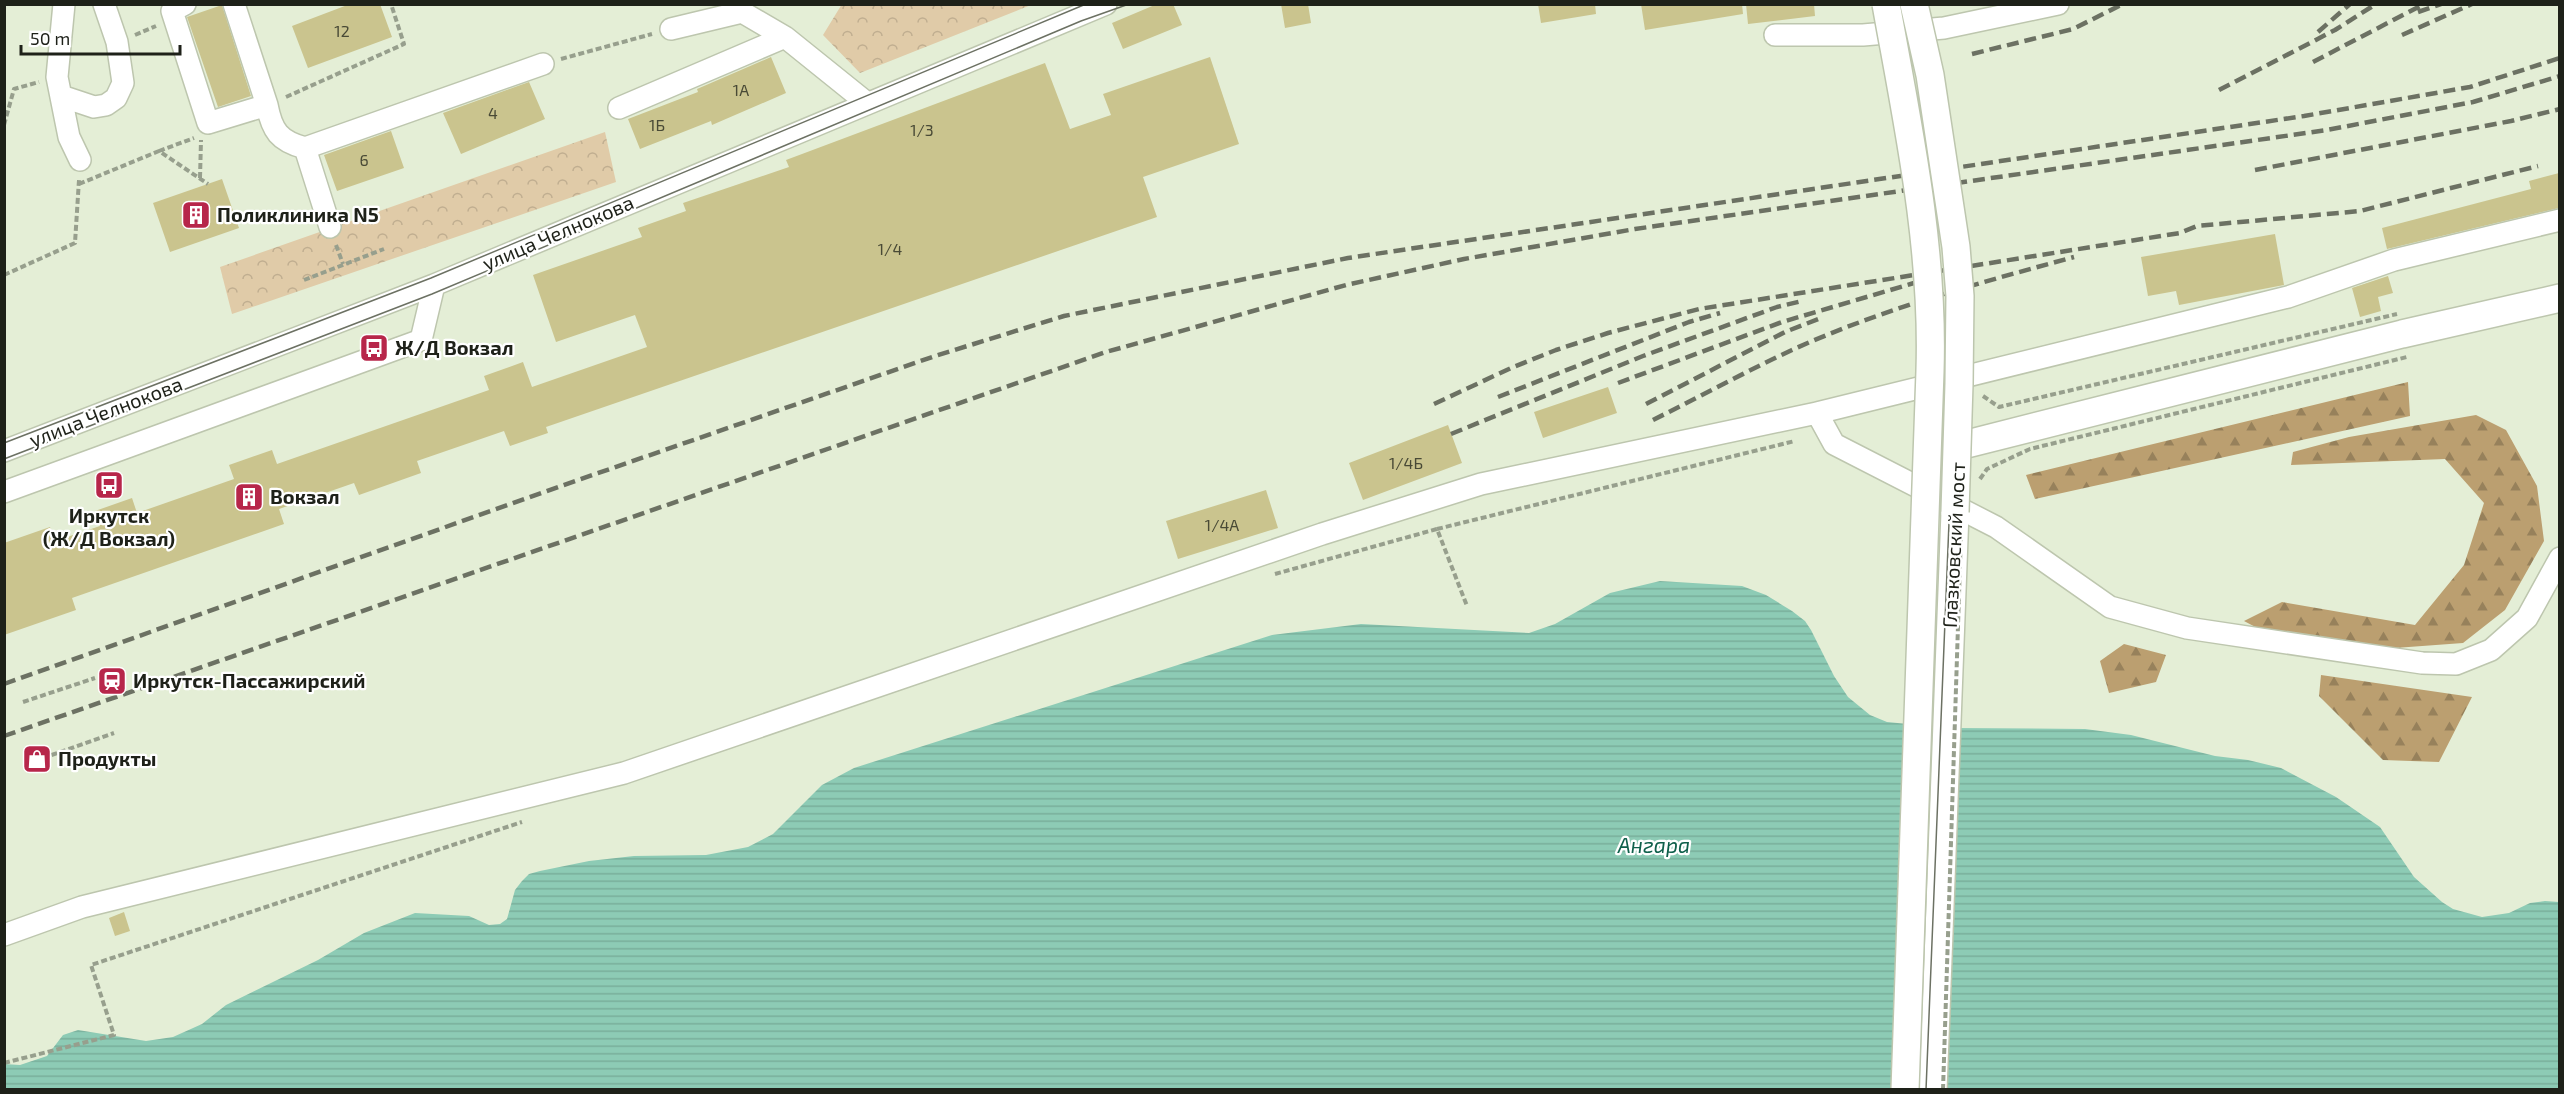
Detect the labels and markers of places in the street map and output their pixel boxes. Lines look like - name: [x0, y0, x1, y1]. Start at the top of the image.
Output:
- building icon: Поликлиника N5: [180, 199, 212, 231]
- place label: Поликлиника N5: [217, 202, 379, 226]
- bus stop icon: Ж/Д Вокзал: [358, 332, 390, 364]
- place label: Ж/Д Вокзал: [395, 335, 513, 359]
- bus stop icon: Иркутск (Ж/Д Вокзал): [93, 469, 125, 501]
- building icon: Вокзал: [233, 481, 265, 513]
- place label: Вокзал: [270, 484, 340, 508]
- place label: Иркутск (Ж/Д Вокзал): [43, 503, 175, 550]
- station icon: Иркутск-Пассажирский: [96, 665, 128, 697]
- place label: Иркутск-Пассажирский: [133, 668, 366, 692]
- shop icon: Продукты: [21, 743, 53, 775]
- place label: Продукты: [58, 746, 156, 770]

